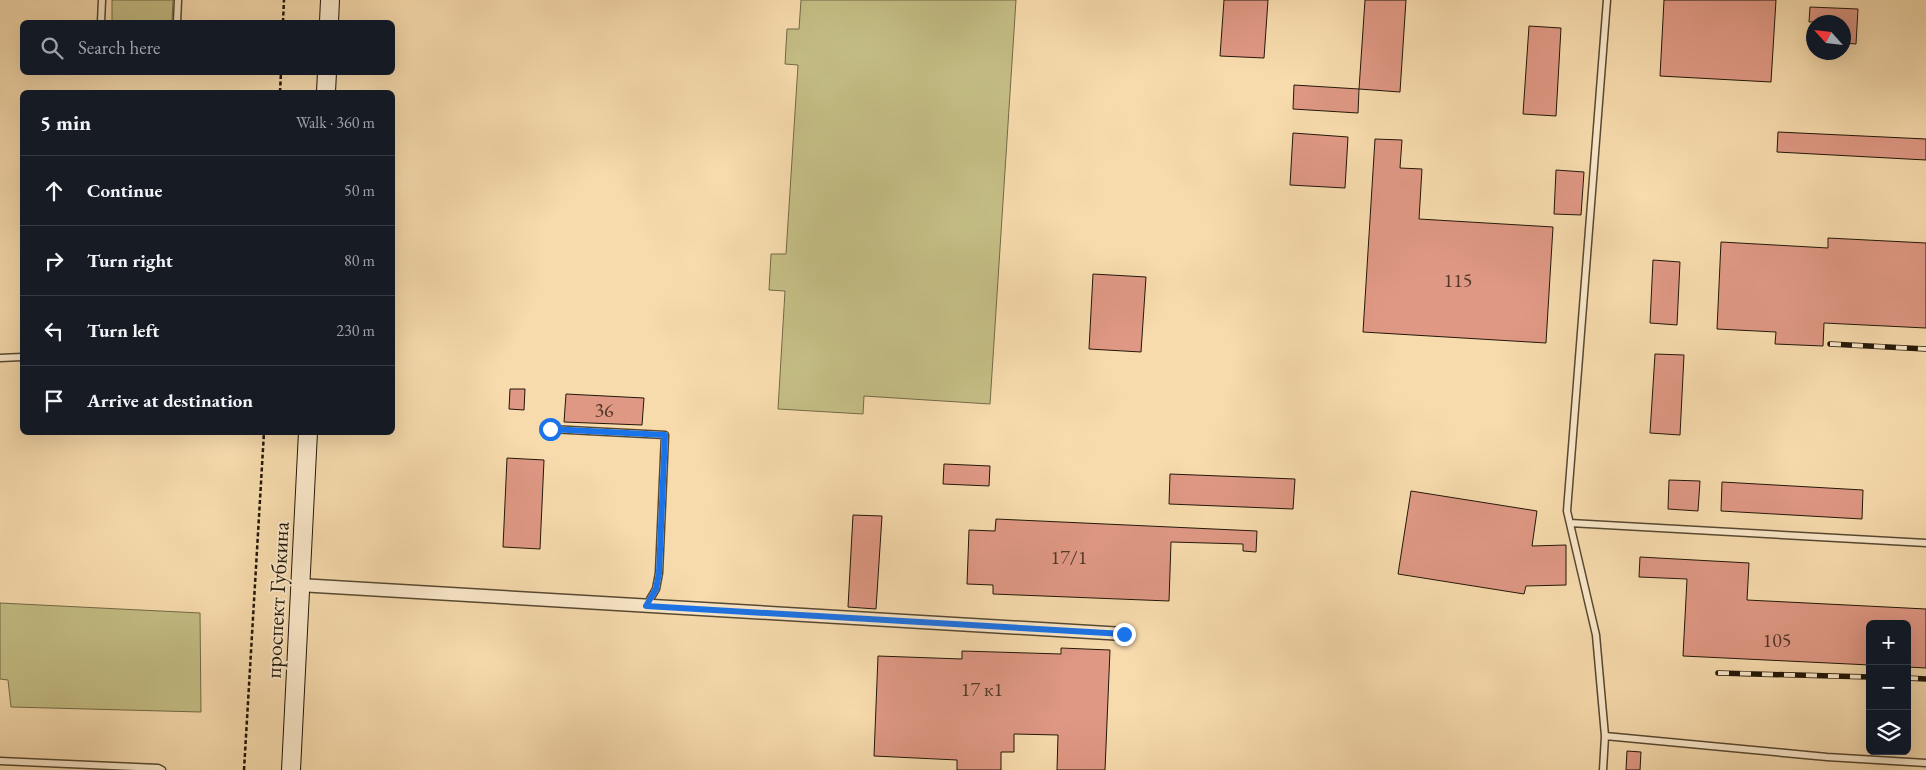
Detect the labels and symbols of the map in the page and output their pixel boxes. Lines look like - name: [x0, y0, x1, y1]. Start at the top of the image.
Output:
- north arrow: [1806, 15, 1851, 60]
- house number: 115: [1444, 267, 1472, 293]
- house number: 36: [594, 397, 614, 423]
- route start: [539, 418, 562, 441]
- street label: проспект Губкина: [258, 521, 296, 679]
- house number: 17/1: [1051, 544, 1087, 570]
- route end: [1113, 623, 1136, 646]
- house number: 105: [1763, 627, 1791, 653]
- house number: 17 к1: [961, 676, 1003, 702]

